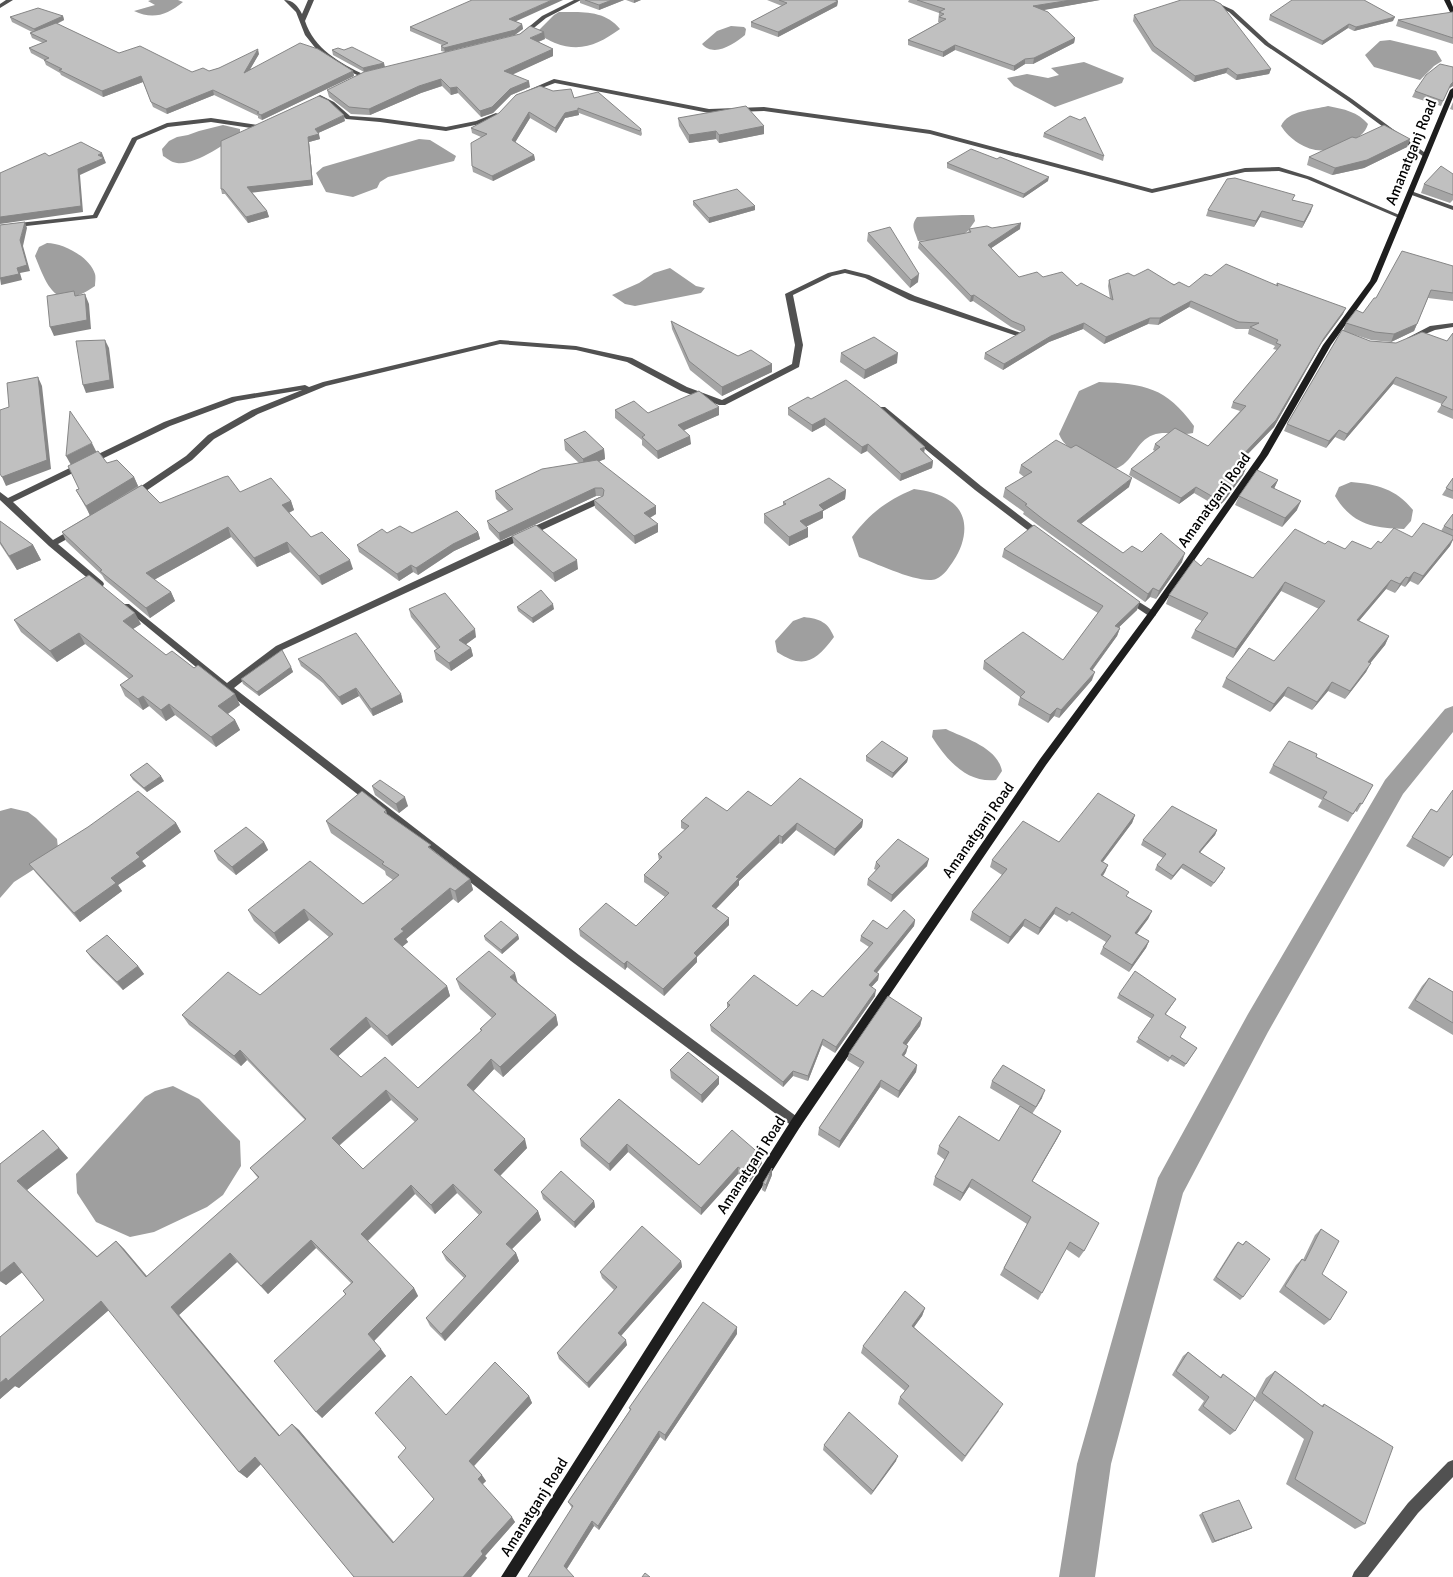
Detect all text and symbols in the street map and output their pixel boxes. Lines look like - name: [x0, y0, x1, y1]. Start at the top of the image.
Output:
- street label: Amanatganj Road: [1382, 96, 1440, 208]
- street label: Amanatganj Road: [1174, 449, 1254, 551]
- street label: Amanatganj Road: [938, 779, 1018, 881]
- street label: Amanatganj Road: [713, 1113, 789, 1217]
- street label: Amanatganj Road: [496, 1454, 572, 1560]

